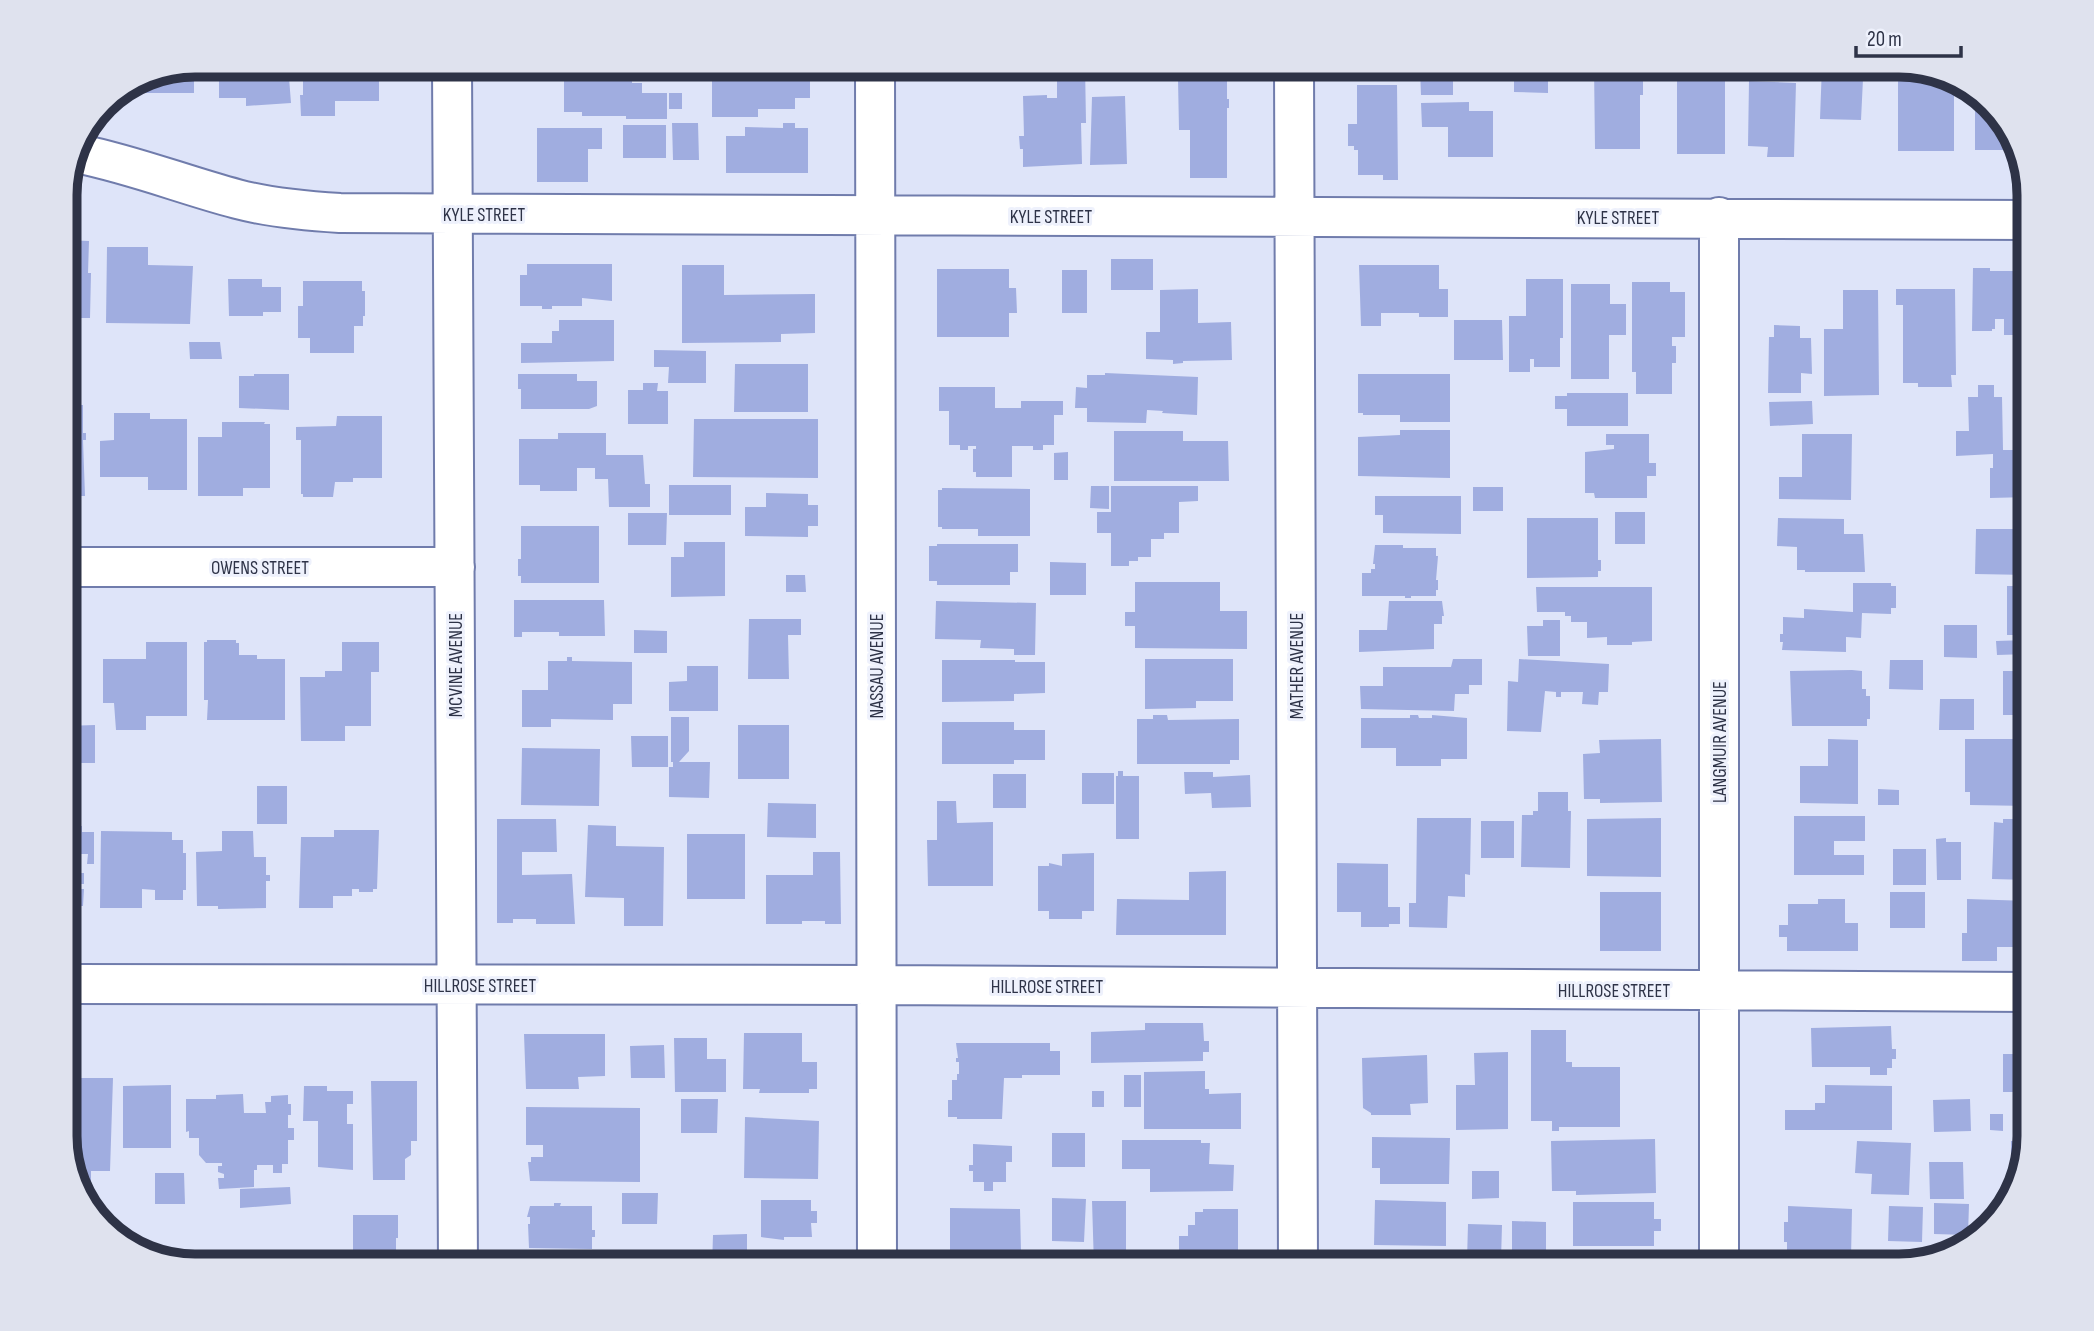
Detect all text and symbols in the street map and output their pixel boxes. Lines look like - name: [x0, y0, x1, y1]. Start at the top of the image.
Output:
- scale bar: [1856, 14, 1961, 58]
- text: 20 m: [1867, 27, 1902, 52]
- street label: KYLE STREET: [443, 204, 525, 227]
- street label: KYLE STREET: [1010, 206, 1092, 229]
- street label: KYLE STREET: [1577, 207, 1659, 230]
- street label: OWENS STREET: [211, 557, 309, 580]
- street label: MCVINE AVENUE: [445, 613, 468, 717]
- street label: NASSAU AVENUE: [866, 613, 889, 719]
- street label: MATHER AVENUE: [1286, 613, 1309, 719]
- street label: LANGMUIR AVENUE: [1709, 681, 1732, 803]
- street label: HILLROSE STREET: [424, 975, 536, 998]
- street label: HILLROSE STREET: [991, 976, 1103, 999]
- street label: HILLROSE STREET: [1558, 980, 1670, 1003]

